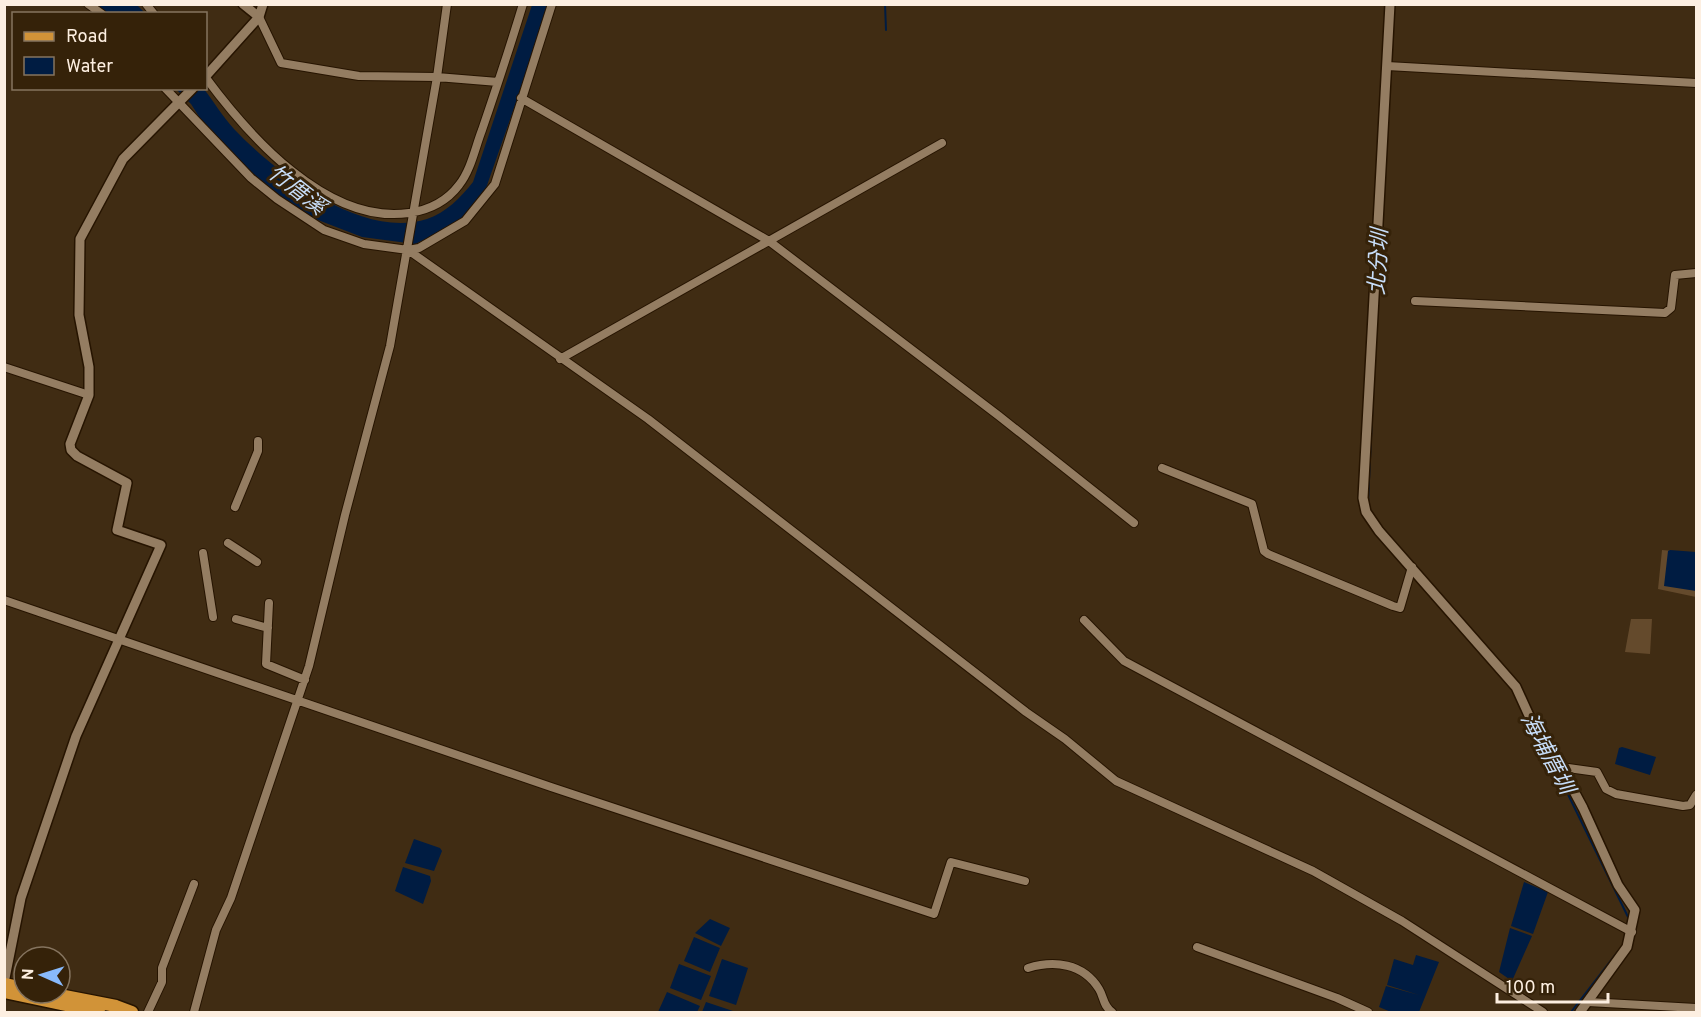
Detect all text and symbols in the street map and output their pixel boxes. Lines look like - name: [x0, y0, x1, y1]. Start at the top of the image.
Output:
- legend: [12, 12, 207, 90]
- text: Road: [66, 26, 108, 49]
- text: Water: [66, 56, 113, 79]
- water label: 竹厝溪: [262, 160, 333, 224]
- water label: 北分圳: [1365, 225, 1395, 296]
- water label: 海埔厝圳: [1513, 709, 1580, 802]
- north arrow: [12, 945, 72, 1005]
- scale bar: [1497, 966, 1608, 1004]
- text: N: [19, 968, 39, 981]
- text: 100 m: [1506, 977, 1555, 1000]

